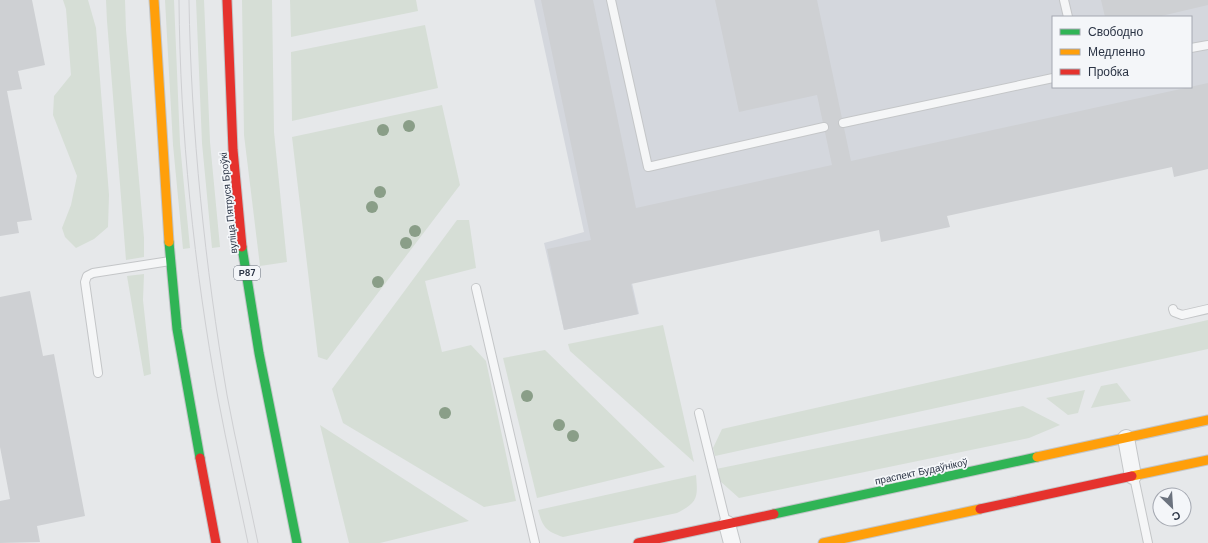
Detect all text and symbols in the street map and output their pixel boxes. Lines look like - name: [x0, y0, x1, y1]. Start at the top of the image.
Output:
- legend: [1052, 16, 1192, 88]
- text: Свободно: [1088, 24, 1143, 40]
- text: Медленно: [1088, 44, 1145, 60]
- text: Пробка: [1088, 64, 1129, 80]
- street label: вуліца Пятруся Броўкі: [217, 152, 240, 254]
- road number: Р87: [234, 266, 260, 280]
- street label: праспект Будаўнікоў: [874, 455, 969, 488]
- north arrow: [1152, 487, 1192, 527]
- text: С: [1170, 508, 1183, 524]

